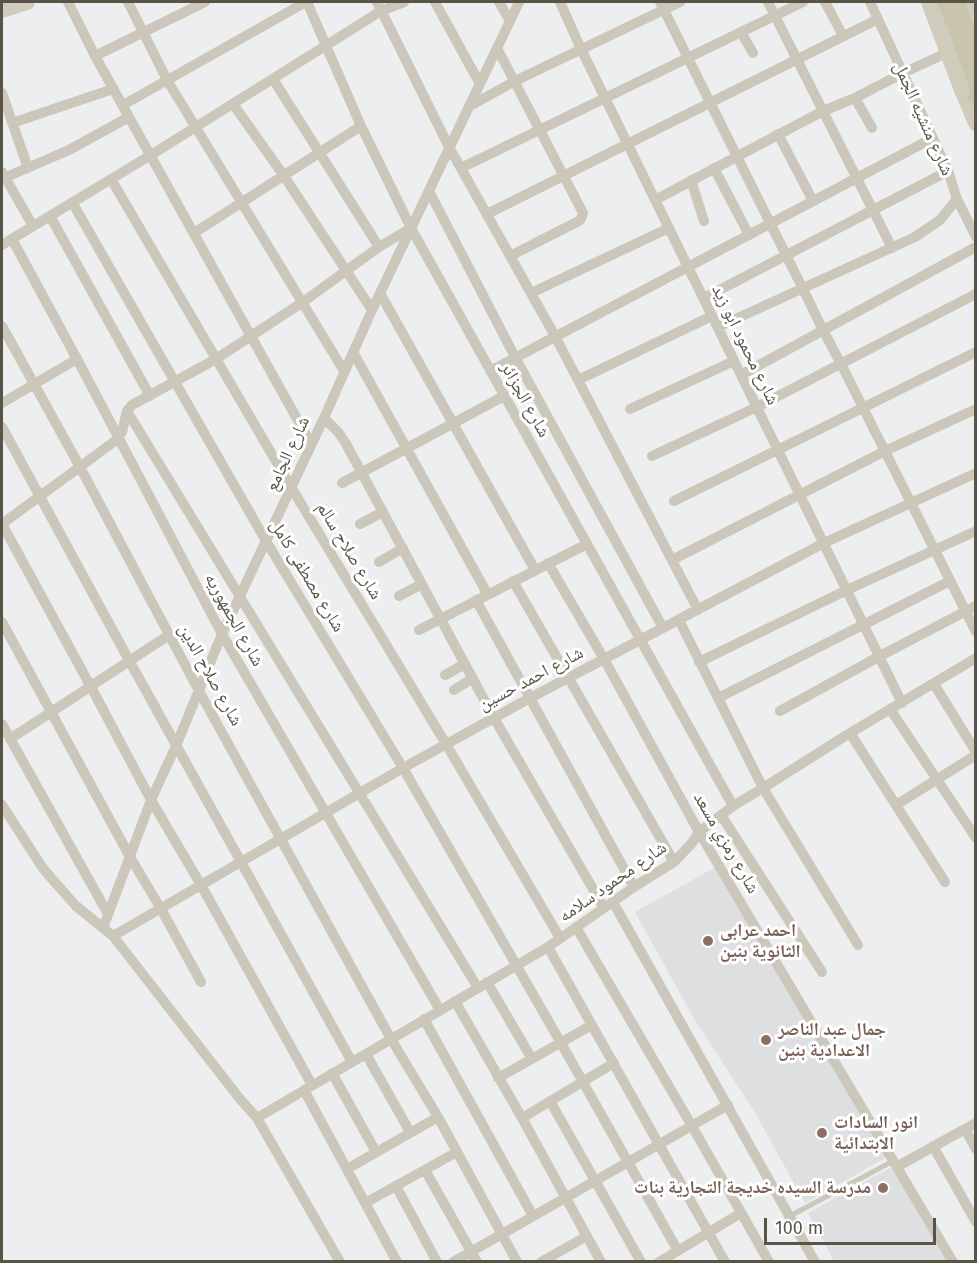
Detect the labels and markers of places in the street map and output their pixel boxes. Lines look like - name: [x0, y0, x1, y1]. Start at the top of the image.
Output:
- place label: احمد عرابى الثانوية بنين: [720, 920, 801, 962]
- marker: احمد عرابى الثانوية بنين: [701, 934, 715, 948]
- place label: جمال عبد الناصر الاعدادية بنين: [778, 1019, 886, 1062]
- marker: جمال عبد الناصر الاعدادية بنين: [759, 1033, 773, 1047]
- place label: انور السادات الابتدائية: [834, 1112, 918, 1154]
- marker: انور السادات الابتدائية: [815, 1126, 829, 1140]
- place label: مدرسة السيده خديجة التجارية بنات: [634, 1177, 871, 1199]
- marker: مدرسة السيده خديجة التجارية بنات: [876, 1181, 890, 1195]

